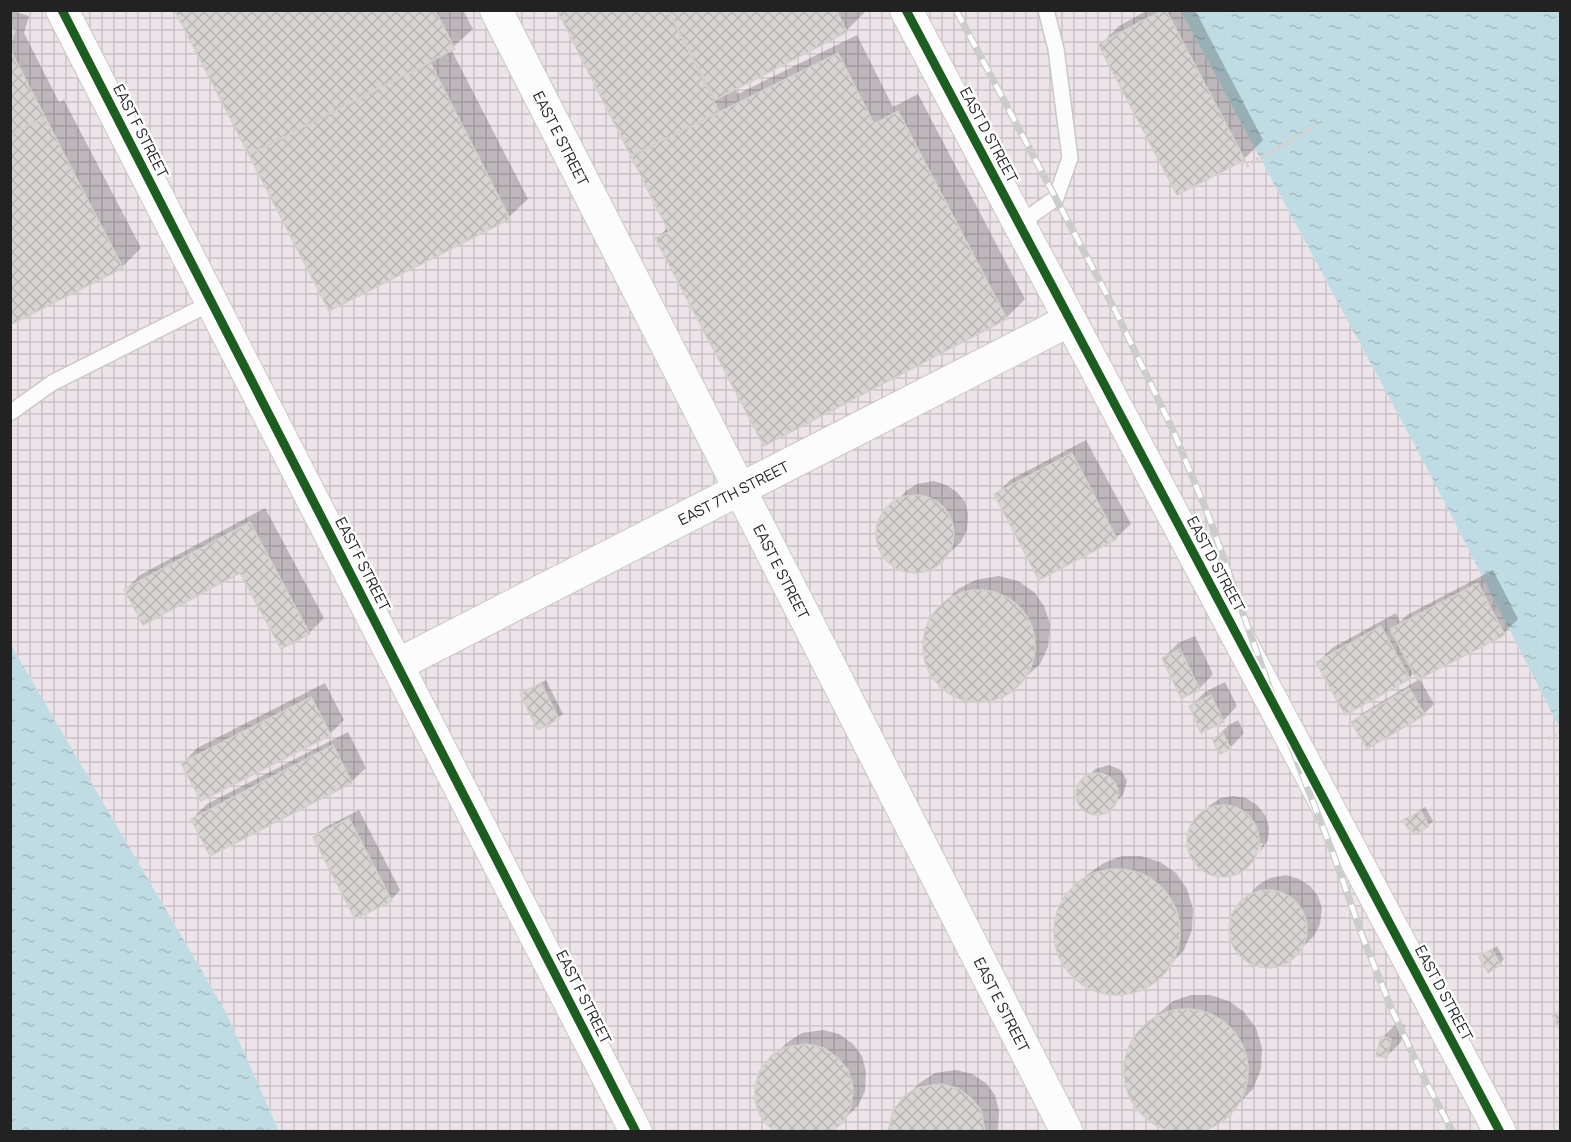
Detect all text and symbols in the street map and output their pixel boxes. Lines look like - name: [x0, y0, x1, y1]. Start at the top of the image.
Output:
- street label: EAST F STREET: [108, 80, 174, 182]
- street label: EAST D STREET: [955, 84, 1023, 186]
- street label: EAST E STREET: [528, 87, 594, 189]
- street label: EAST 7TH STREET: [674, 455, 793, 530]
- street label: EAST F STREET: [330, 513, 396, 615]
- street label: EAST D STREET: [1182, 513, 1250, 615]
- street label: EAST E STREET: [749, 520, 815, 623]
- street label: EAST D STREET: [1410, 942, 1478, 1044]
- street label: EAST F STREET: [551, 946, 617, 1048]
- street label: EAST E STREET: [969, 954, 1035, 1056]

